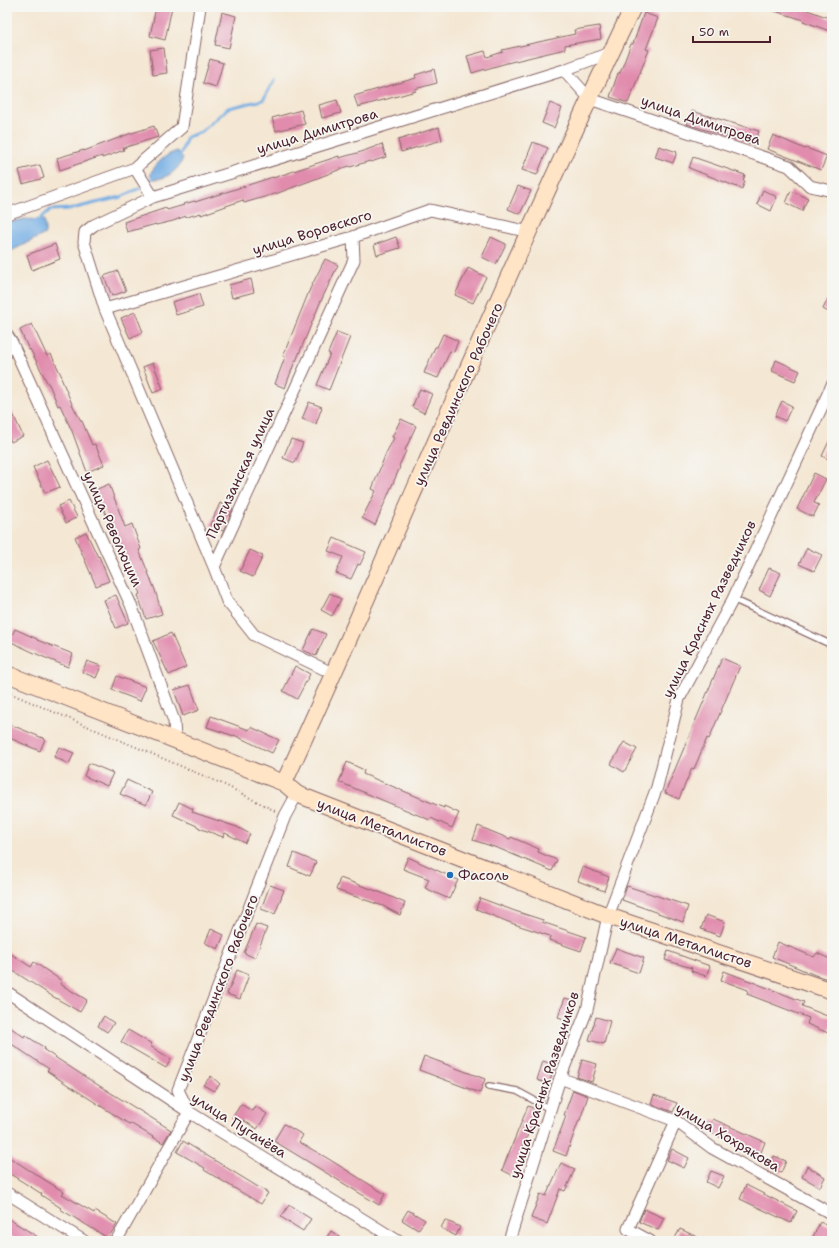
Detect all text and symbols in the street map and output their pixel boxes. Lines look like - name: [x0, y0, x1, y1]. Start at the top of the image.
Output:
- scale bar: [693, 18, 770, 44]
- text: 50 m: [699, 24, 729, 40]
- street label: улица Димитрова: [639, 91, 764, 149]
- street label: улица Димитрова: [254, 104, 380, 158]
- street label: улица Воровского: [250, 205, 374, 259]
- street label: улица Ревдинского Рабочего: [409, 299, 507, 489]
- street label: Партизанская улица: [202, 404, 278, 541]
- street label: улица Революции: [79, 468, 147, 590]
- street label: улица Красных Разведчиков: [658, 517, 760, 701]
- street label: улица Металлистов: [315, 794, 449, 860]
- place label: Фасоль: [458, 866, 509, 884]
- marker: Фасоль: [445, 870, 455, 880]
- street label: улица Ревдинского Рабочего: [174, 892, 262, 1084]
- street label: улица Металлистов: [618, 912, 754, 972]
- street label: улица Красных Разведчиков: [505, 989, 583, 1181]
- street label: улица Пугачёва: [188, 1088, 290, 1162]
- street label: улица Хохрякова: [672, 1099, 784, 1175]

